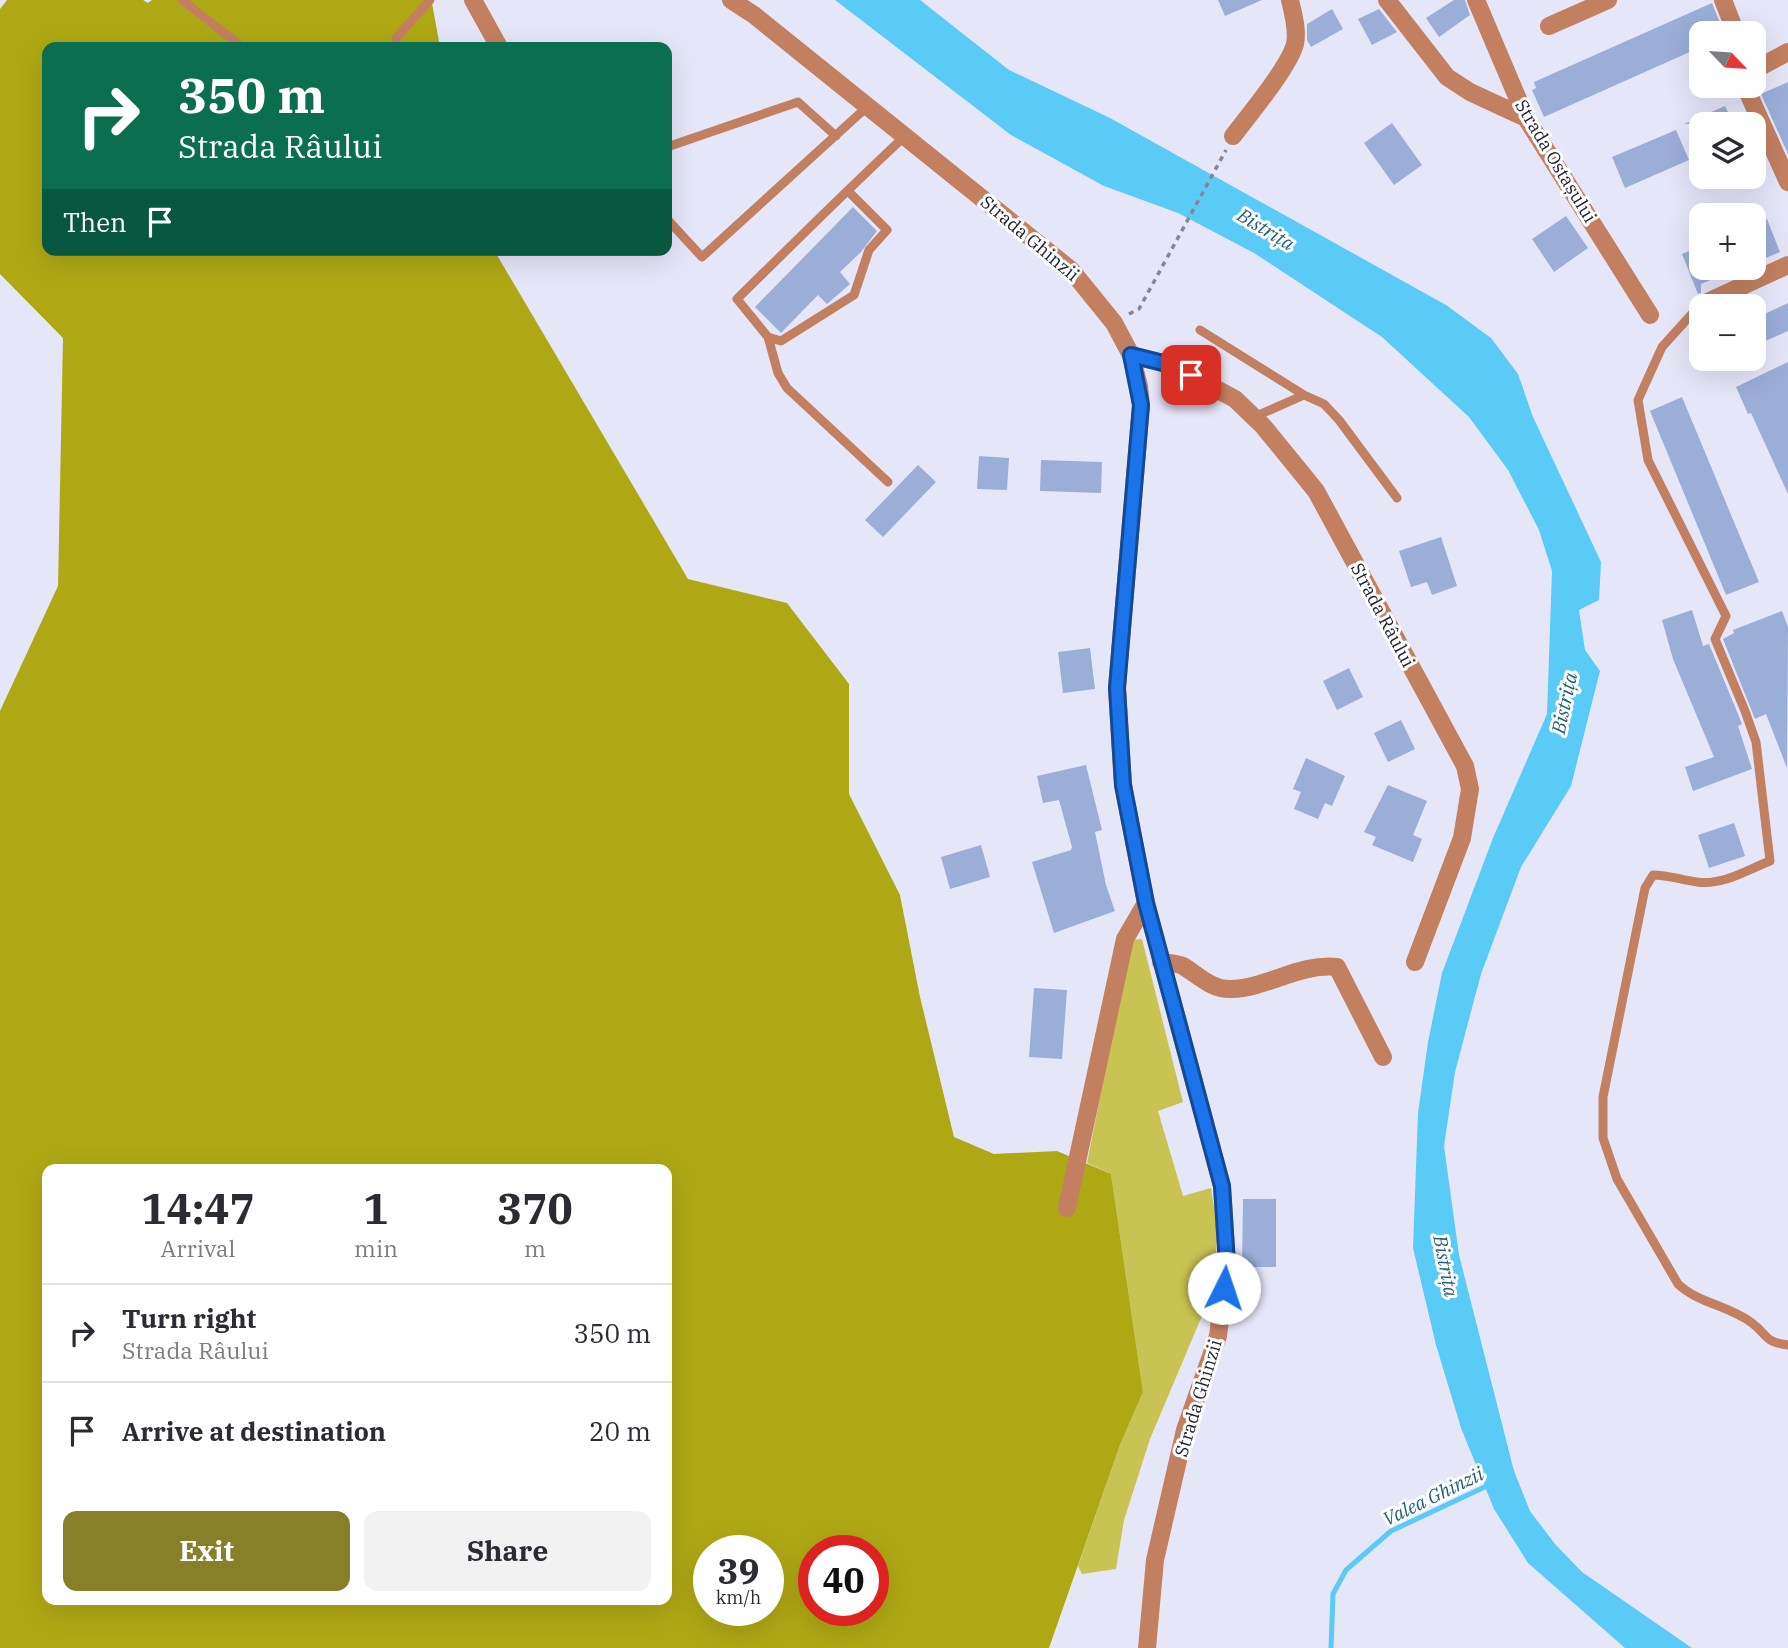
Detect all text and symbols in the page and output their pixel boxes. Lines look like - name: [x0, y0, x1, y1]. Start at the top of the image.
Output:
- north arrow: [1689, 21, 1766, 98]
- map controls: [1689, 21, 1766, 371]
- text: 350 m: [178, 63, 325, 126]
- icon: right: [63, 70, 154, 161]
- street label: Strada Ostașului: [1510, 95, 1602, 227]
- button: layers: [1689, 112, 1766, 189]
- text: Strada Râului: [178, 125, 382, 167]
- street label: Strada Ghinzii: [976, 190, 1084, 286]
- water label: Bistrița: [1232, 202, 1299, 256]
- icon: arrive: [141, 203, 179, 241]
- button: +: [1689, 203, 1766, 280]
- text: Then: [63, 205, 127, 239]
- button: −: [1689, 294, 1766, 371]
- pin: [1161, 345, 1221, 405]
- icon: arrive: [1172, 356, 1210, 394]
- street label: Strada Râului: [1346, 559, 1420, 671]
- water label: Bistrița: [1546, 670, 1582, 737]
- text: 14:47: [141, 1181, 255, 1236]
- text: 1: [363, 1181, 389, 1236]
- text: 370: [497, 1181, 573, 1236]
- water label: Bistrița: [1428, 1232, 1464, 1299]
- text: Arrival: [161, 1233, 235, 1263]
- text: min: [354, 1233, 398, 1263]
- text: m: [524, 1233, 546, 1263]
- position arrow: [1187, 1251, 1261, 1325]
- text: Turn right: [122, 1301, 256, 1335]
- icon: right: [63, 1314, 101, 1352]
- text: 350 m: [573, 1316, 651, 1350]
- text: Strada Râului: [122, 1335, 269, 1365]
- street label: Strada Ghinzii: [1169, 1336, 1227, 1459]
- icon: arrive: [63, 1412, 101, 1450]
- text: Arrive at destination: [122, 1414, 386, 1448]
- text: 20 m: [589, 1414, 651, 1448]
- water label: Valea Ghinzii: [1379, 1461, 1488, 1531]
- button: Exit: [63, 1511, 350, 1591]
- button: Share: [364, 1511, 651, 1591]
- speed limit sign: 40: [798, 1535, 889, 1626]
- text: 39: [717, 1548, 760, 1594]
- text: km/h: [716, 1586, 761, 1609]

